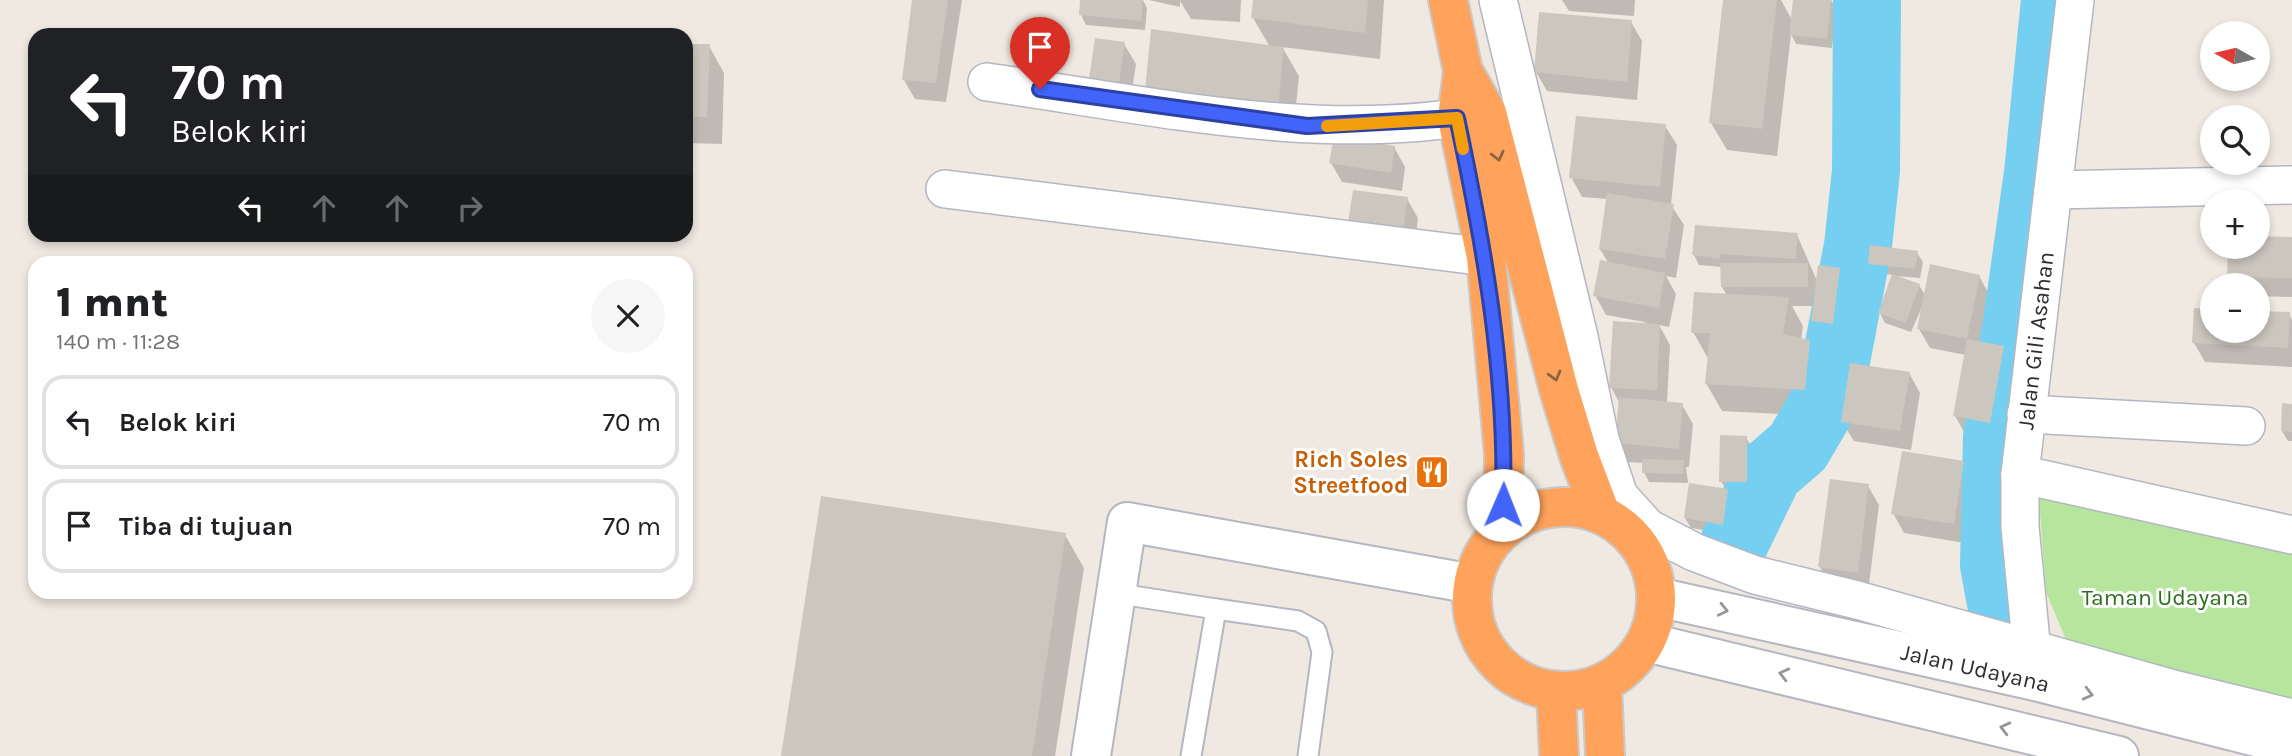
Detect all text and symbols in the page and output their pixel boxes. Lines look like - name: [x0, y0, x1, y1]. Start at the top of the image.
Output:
- pin: [1010, 17, 1070, 89]
- north arrow: [2200, 21, 2270, 91]
- map controls: [2200, 21, 2270, 343]
- icon: arrive: [1021, 28, 1059, 66]
- text: 70 m: [171, 54, 285, 111]
- icon: left: [56, 56, 147, 147]
- button: search: [2200, 105, 2270, 175]
- text: Belok kiri: [171, 113, 308, 150]
- one-way arrow: [1490, 150, 1504, 162]
- icon: left: [232, 189, 270, 227]
- icon: ahead: [305, 189, 343, 227]
- icon: ahead: [378, 189, 416, 227]
- icon: right: [451, 189, 489, 227]
- button: +: [2200, 189, 2270, 259]
- street label: Jalan Gili Asahan: [2012, 250, 2059, 431]
- button: −: [2200, 273, 2270, 343]
- text: 1 mnt: [56, 277, 168, 327]
- button: close: [591, 279, 665, 353]
- text: 140 m · 11:28: [56, 328, 180, 355]
- one-way arrow: [1547, 370, 1562, 382]
- icon: left: [60, 403, 98, 441]
- text: Belok kiri: [119, 407, 237, 438]
- text: 70 m: [603, 407, 661, 438]
- place label: Rich Soles Streetfood: [1293, 446, 1408, 499]
- restaurant icon: Rich Soles Streetfood: [1413, 453, 1451, 491]
- position arrow: [1466, 468, 1540, 542]
- icon: arrive: [60, 507, 98, 545]
- text: Tiba di tujuan: [119, 511, 293, 542]
- text: 70 m: [603, 511, 661, 542]
- park label: Taman Udayana: [2082, 584, 2248, 611]
- one-way arrow: [1717, 602, 1729, 617]
- street label: Jalan Udayana: [1898, 638, 2053, 698]
- one-way arrow: [1778, 668, 1790, 682]
- one-way arrow: [2082, 686, 2094, 700]
- one-way arrow: [1999, 722, 2011, 736]

